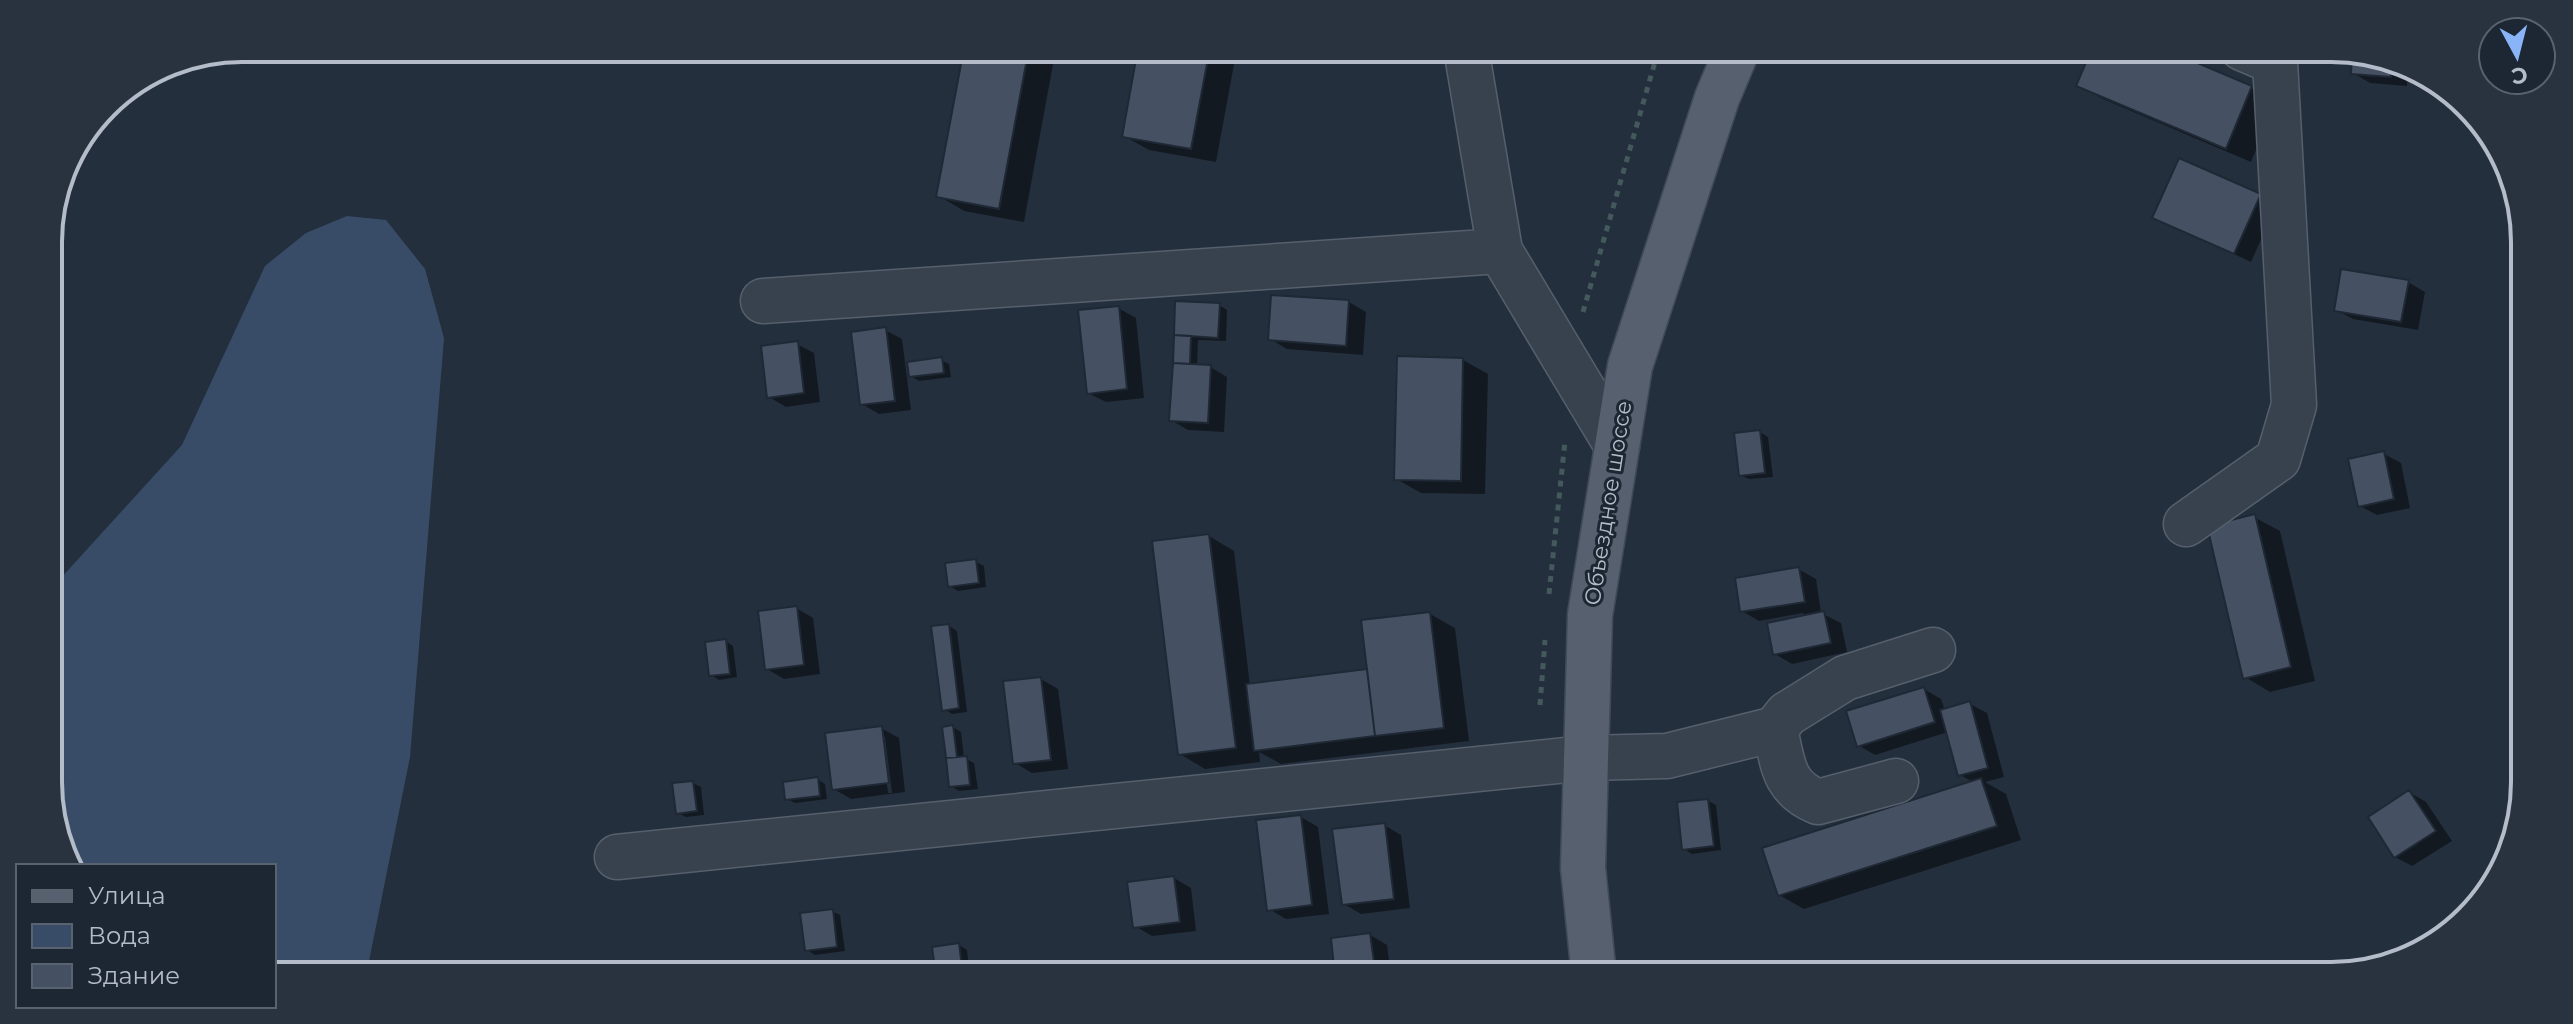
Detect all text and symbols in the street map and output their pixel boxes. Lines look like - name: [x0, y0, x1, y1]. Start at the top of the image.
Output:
- north arrow: [2477, 16, 2557, 96]
- text: С: [2510, 61, 2529, 90]
- street label: Объездное шоссе: [1578, 399, 1638, 607]
- legend: [16, 864, 276, 1008]
- text: Улица: [88, 881, 166, 910]
- text: Вода: [88, 921, 151, 950]
- text: Здание: [88, 961, 180, 990]

